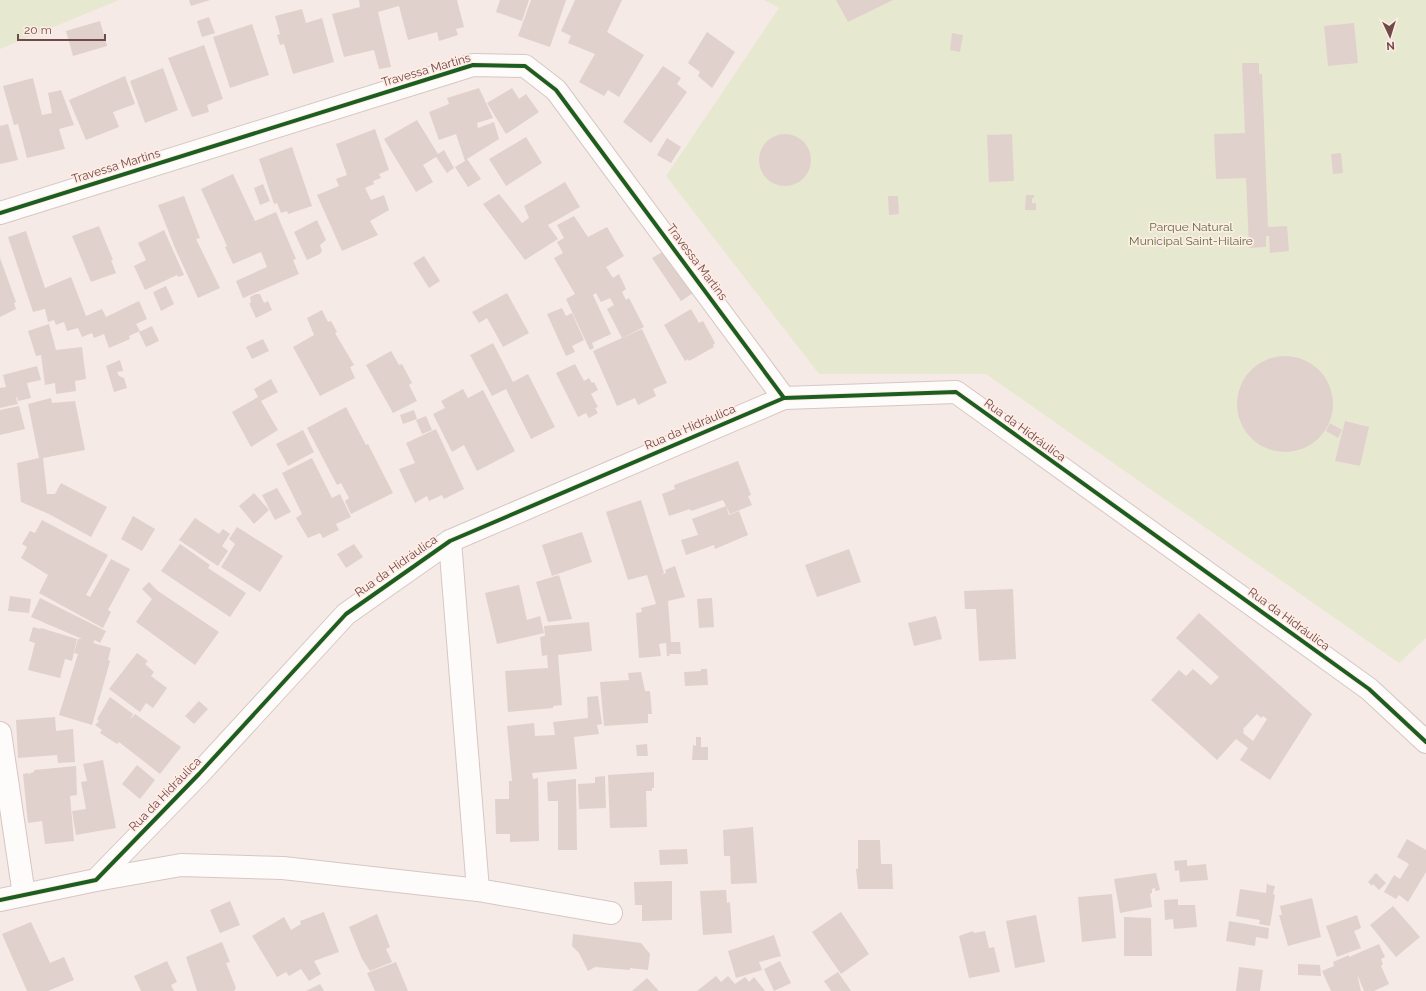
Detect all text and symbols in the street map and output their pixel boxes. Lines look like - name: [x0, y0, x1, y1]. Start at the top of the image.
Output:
- scale bar: [18, 16, 105, 42]
- north arrow: [1370, 16, 1410, 56]
- text: 20 m: [24, 23, 52, 37]
- text: N: [1386, 39, 1395, 52]
- street label: Travessa Martins: [380, 51, 472, 89]
- street label: Travessa Martins: [70, 146, 162, 186]
- park label: Parque Natural Municipal Saint-Hilaire: [1129, 220, 1253, 248]
- street label: Travessa Martins: [664, 221, 730, 303]
- street label: Rua da Hidráulica: [982, 396, 1068, 464]
- street label: Rua da Hidráulica: [642, 402, 738, 452]
- street label: Rua da Hidráulica: [352, 532, 440, 600]
- street label: Rua da Hidráulica: [1246, 585, 1332, 653]
- street label: Rua da Hidráulica: [126, 754, 204, 834]

